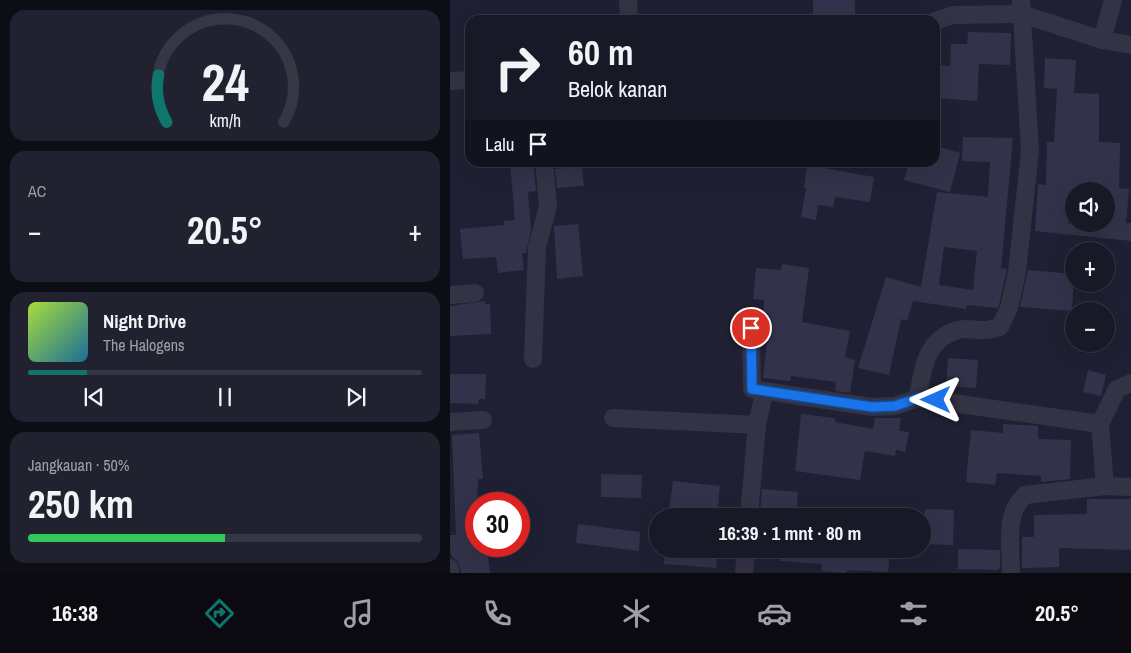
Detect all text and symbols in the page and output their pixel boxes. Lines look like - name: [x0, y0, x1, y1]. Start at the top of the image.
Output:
- text: 60 m: [568, 29, 633, 76]
- icon: right: [485, 35, 550, 100]
- text: 24: [201, 47, 249, 117]
- text: Belok kanan: [568, 74, 667, 104]
- text: km/h: [209, 109, 241, 133]
- icon: arrive: [524, 130, 552, 158]
- text: Lalu: [485, 131, 514, 157]
- text: AC: [28, 180, 46, 202]
- map controls: [1065, 182, 1115, 352]
- button: sound: [1065, 182, 1115, 232]
- text: 20.5°: [187, 205, 263, 256]
- text: −: [28, 212, 41, 250]
- text: +: [409, 212, 422, 250]
- button: +: [1065, 242, 1115, 292]
- button: −: [1065, 302, 1115, 352]
- pin: [730, 307, 772, 349]
- text: Night Drive: [103, 308, 186, 334]
- icon: arrive: [737, 314, 765, 342]
- text: The Halogens: [103, 334, 185, 356]
- position arrow: [909, 373, 961, 425]
- icon: previous: [80, 383, 108, 411]
- icon: pause: [211, 383, 239, 411]
- icon: next: [342, 383, 370, 411]
- text: Jangkauan · 50%: [28, 454, 129, 476]
- text: 250 km: [28, 479, 134, 530]
- speed limit sign: 30: [465, 492, 530, 557]
- text: 16:39 · 1 mnt · 80 m: [719, 520, 861, 546]
- icon: directions: [202, 596, 237, 631]
- icon: music: [341, 596, 376, 631]
- icon: phone: [480, 596, 515, 631]
- icon: climate: [619, 596, 654, 631]
- icon: car: [757, 596, 792, 631]
- icon: filters: [896, 596, 931, 631]
- text: 16:38: [52, 598, 98, 628]
- text: 20.5°: [1035, 598, 1079, 628]

